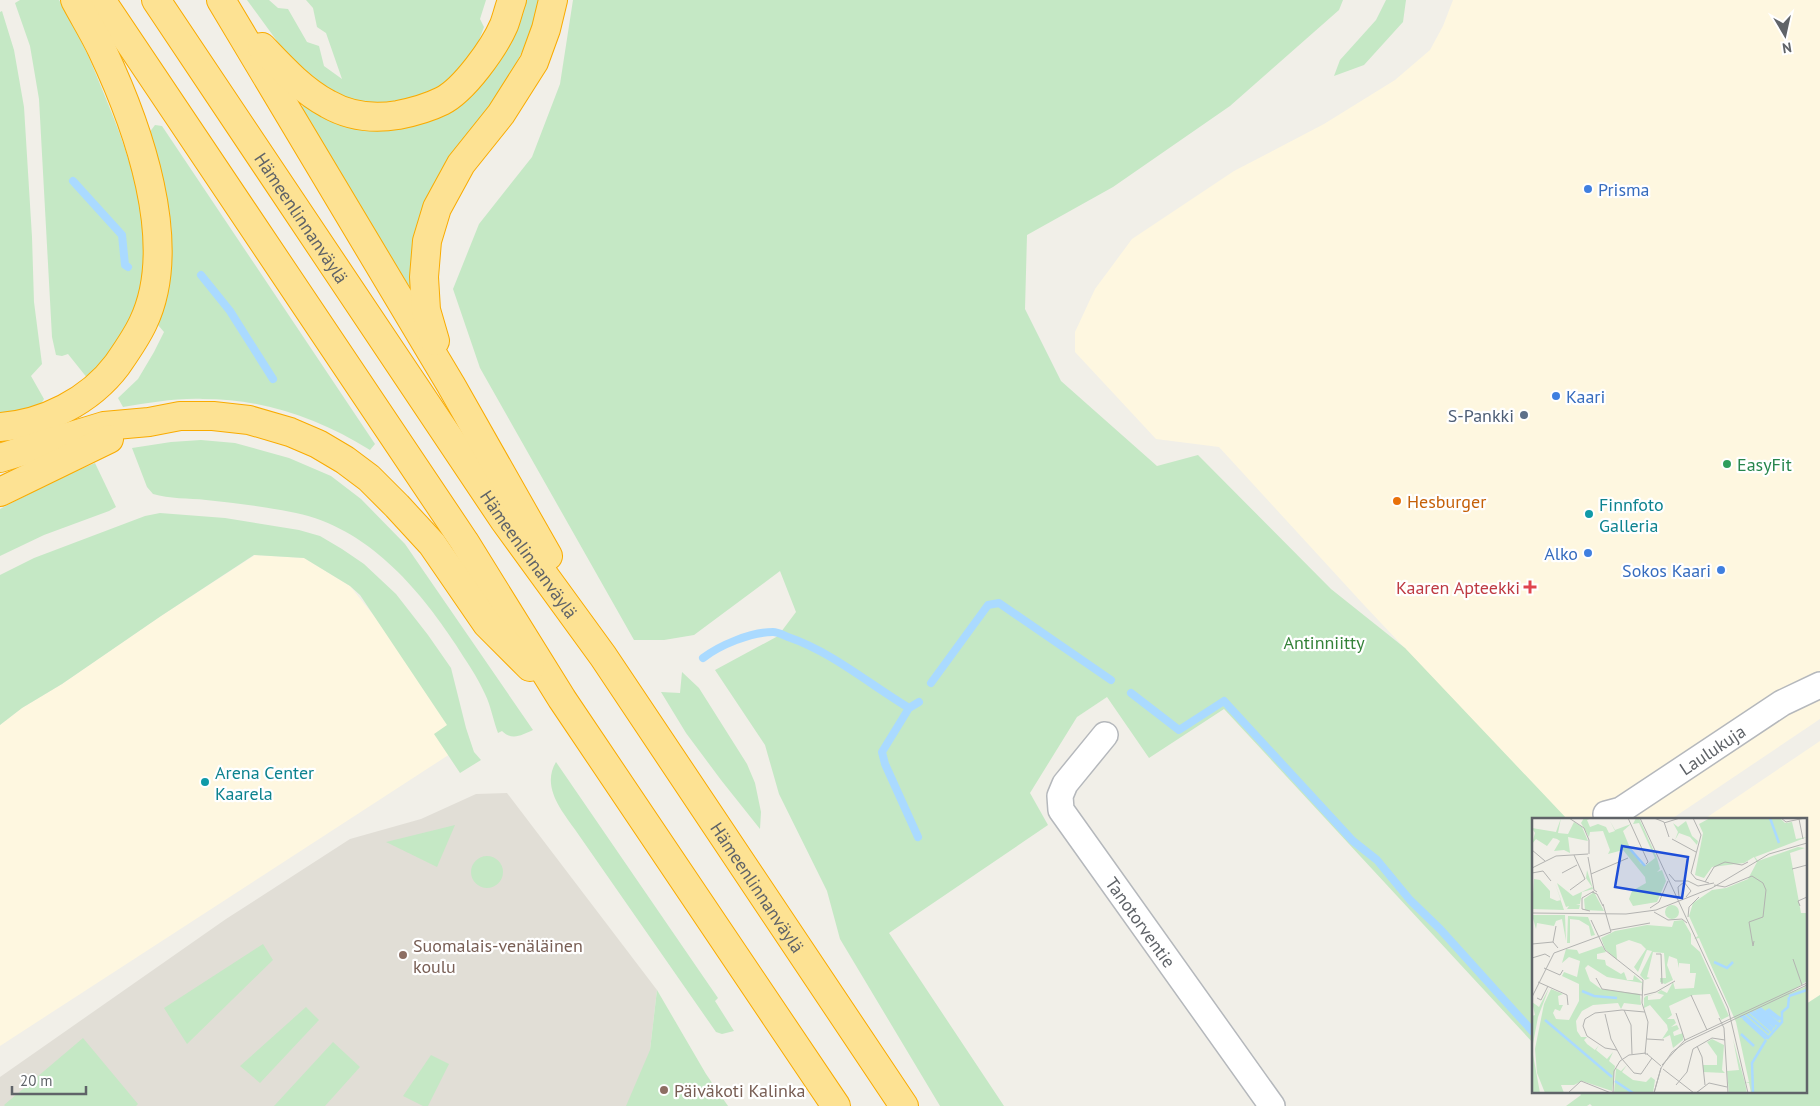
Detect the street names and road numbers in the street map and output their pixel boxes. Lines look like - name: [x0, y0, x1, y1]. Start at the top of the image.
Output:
- street label: Hämeenlinnanväylä: [250, 148, 354, 287]
- street label: Hämeenlinnanväylä: [476, 485, 583, 623]
- street label: Laulukuja: [1675, 719, 1750, 780]
- street label: Hämeenlinnanväylä: [706, 817, 810, 957]
- street label: Tanotorventie: [1101, 872, 1181, 972]

